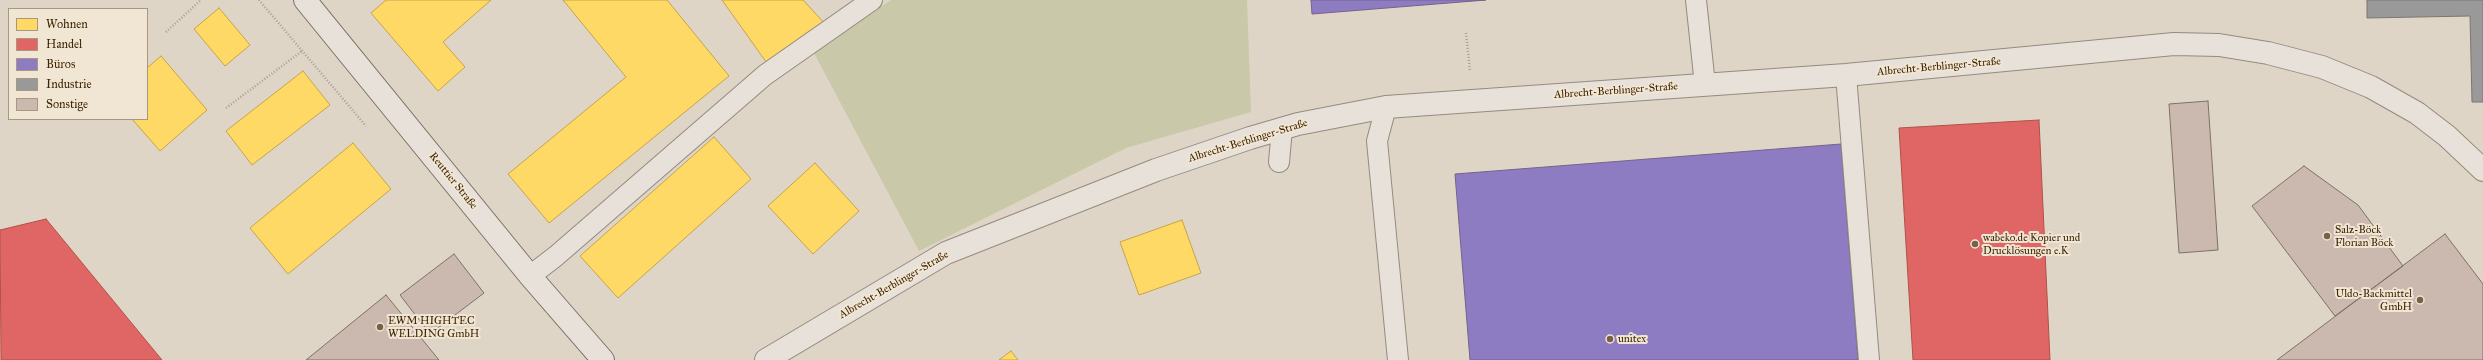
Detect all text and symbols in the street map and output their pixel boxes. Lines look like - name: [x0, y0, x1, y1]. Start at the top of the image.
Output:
- legend: [8, 8, 148, 120]
- text: Wohnen: [46, 17, 88, 31]
- text: Handel: [46, 37, 82, 51]
- street label: Albrecht-Berblinger-Straße: [1877, 55, 2001, 79]
- text: Büros: [46, 57, 75, 71]
- text: Industrie: [46, 77, 91, 91]
- street label: Albrecht-Berblinger-Straße: [1554, 80, 1678, 102]
- text: Sonstige: [46, 97, 88, 111]
- street label: Albrecht-Berblinger-Straße: [1187, 117, 1309, 165]
- street label: Reuttier Straße: [426, 150, 480, 212]
- place label: Salz-Böck Florian Böck: [2335, 223, 2393, 249]
- place label: wabeko.de Kopier und Drucklösungen e.K: [1983, 231, 2080, 257]
- marker: Salz-Böck Florian Böck: [2322, 231, 2332, 241]
- marker: wabeko.de Kopier und Drucklösungen e.K: [1970, 239, 1980, 249]
- street label: Albrecht-Berblinger-Straße: [837, 248, 951, 322]
- place label: Uldo-Backmittel GmbH: [2335, 287, 2412, 313]
- marker: Uldo-Backmittel GmbH: [2415, 295, 2425, 305]
- place label: EWM HIGHTEC WELDING GmbH: [388, 314, 479, 340]
- marker: EWM HIGHTEC WELDING GmbH: [375, 322, 385, 332]
- place label: unitex: [1618, 332, 1646, 346]
- marker: unitex: [1605, 334, 1615, 344]

